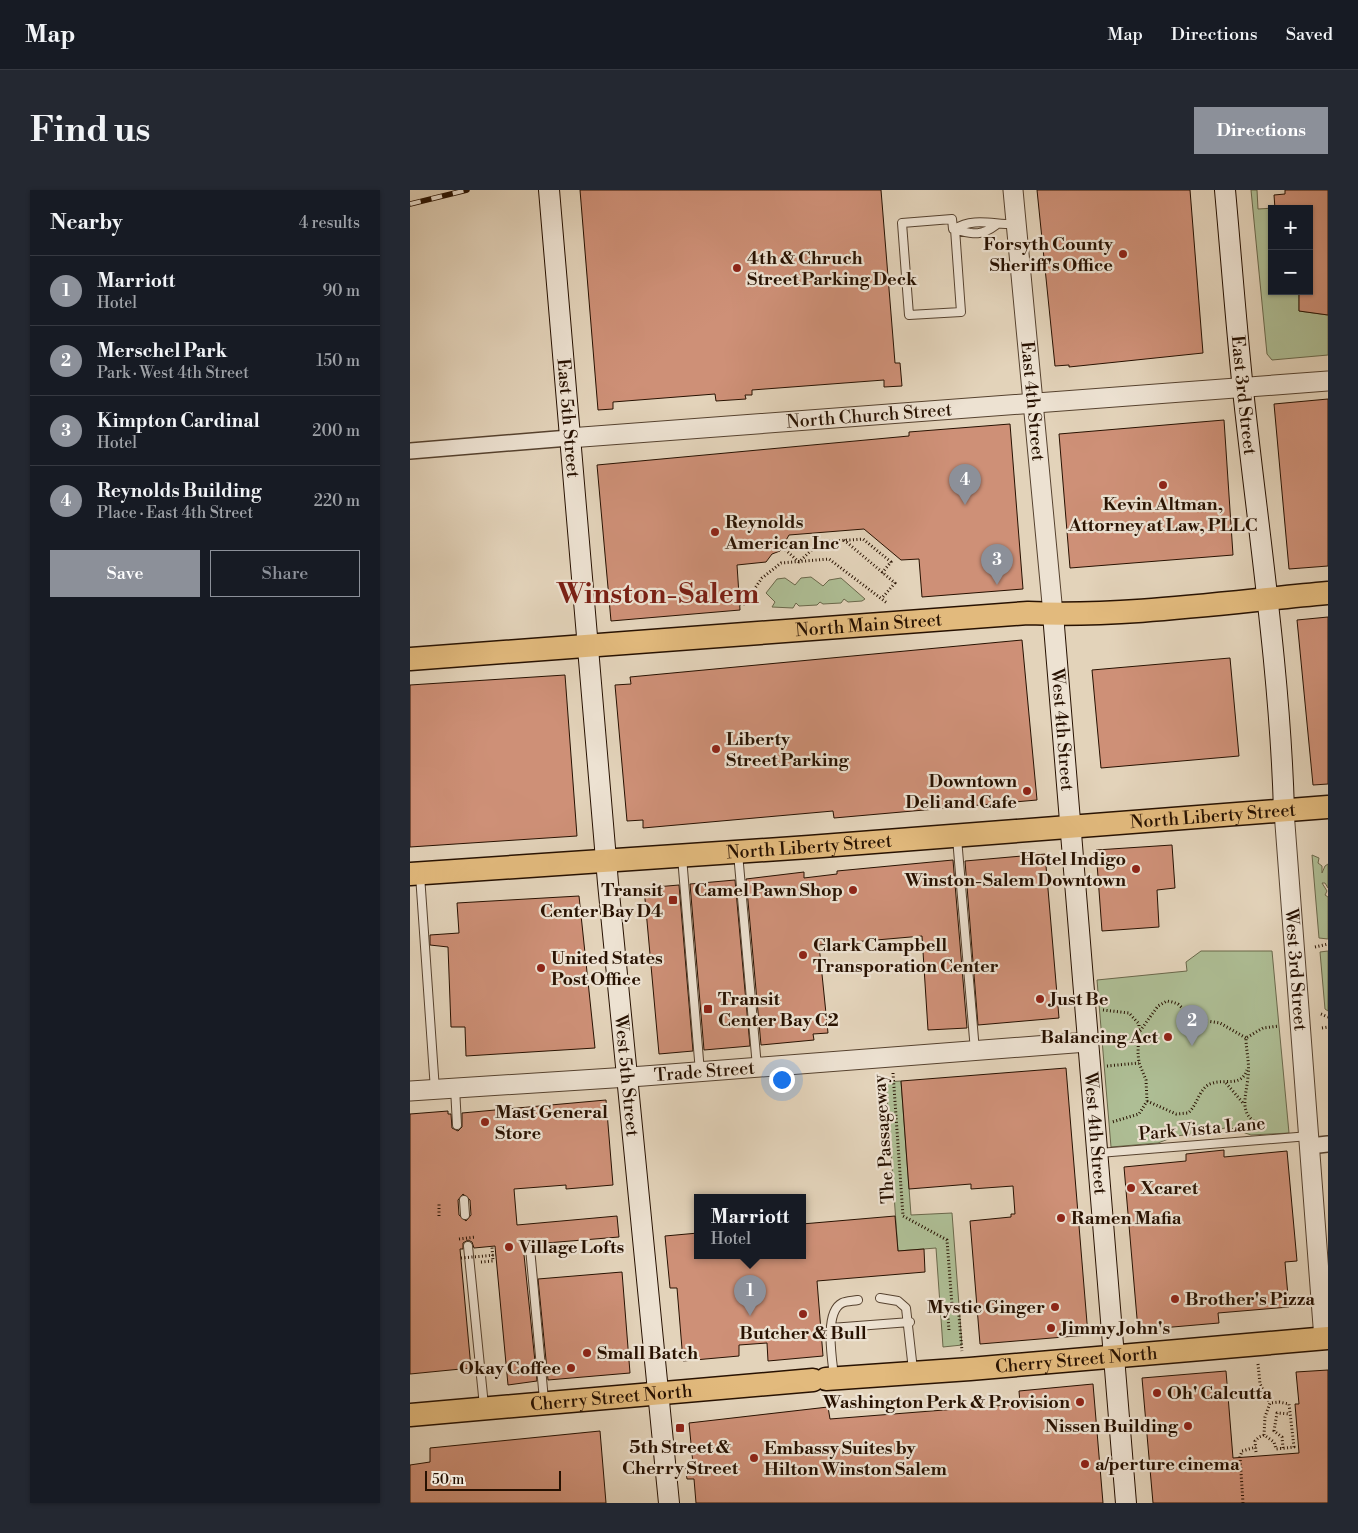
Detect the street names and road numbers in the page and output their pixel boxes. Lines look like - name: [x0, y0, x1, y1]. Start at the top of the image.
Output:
- street label: East 3rd Street: [1226, 334, 1262, 457]
- street label: East 4th Street: [1016, 340, 1050, 463]
- street label: East 5th Street: [552, 358, 585, 479]
- street label: North Church Street: [786, 398, 953, 433]
- street label: North Main Street: [795, 608, 944, 642]
- street label: West 4th Street: [1046, 666, 1079, 793]
- street label: North Liberty Street: [1129, 798, 1297, 834]
- street label: North Liberty Street: [726, 829, 893, 864]
- street label: West 3rd Street: [1280, 906, 1312, 1032]
- street label: West 5th Street: [609, 1013, 644, 1138]
- street label: Trade Street: [653, 1056, 756, 1087]
- street label: West 4th Street: [1079, 1070, 1112, 1196]
- street label: The Passageway: [868, 1073, 900, 1204]
- street label: Park Vista Lane: [1138, 1112, 1266, 1146]
- street label: Cherry Street North: [994, 1341, 1159, 1378]
- street label: Cherry Street North: [529, 1379, 694, 1416]

